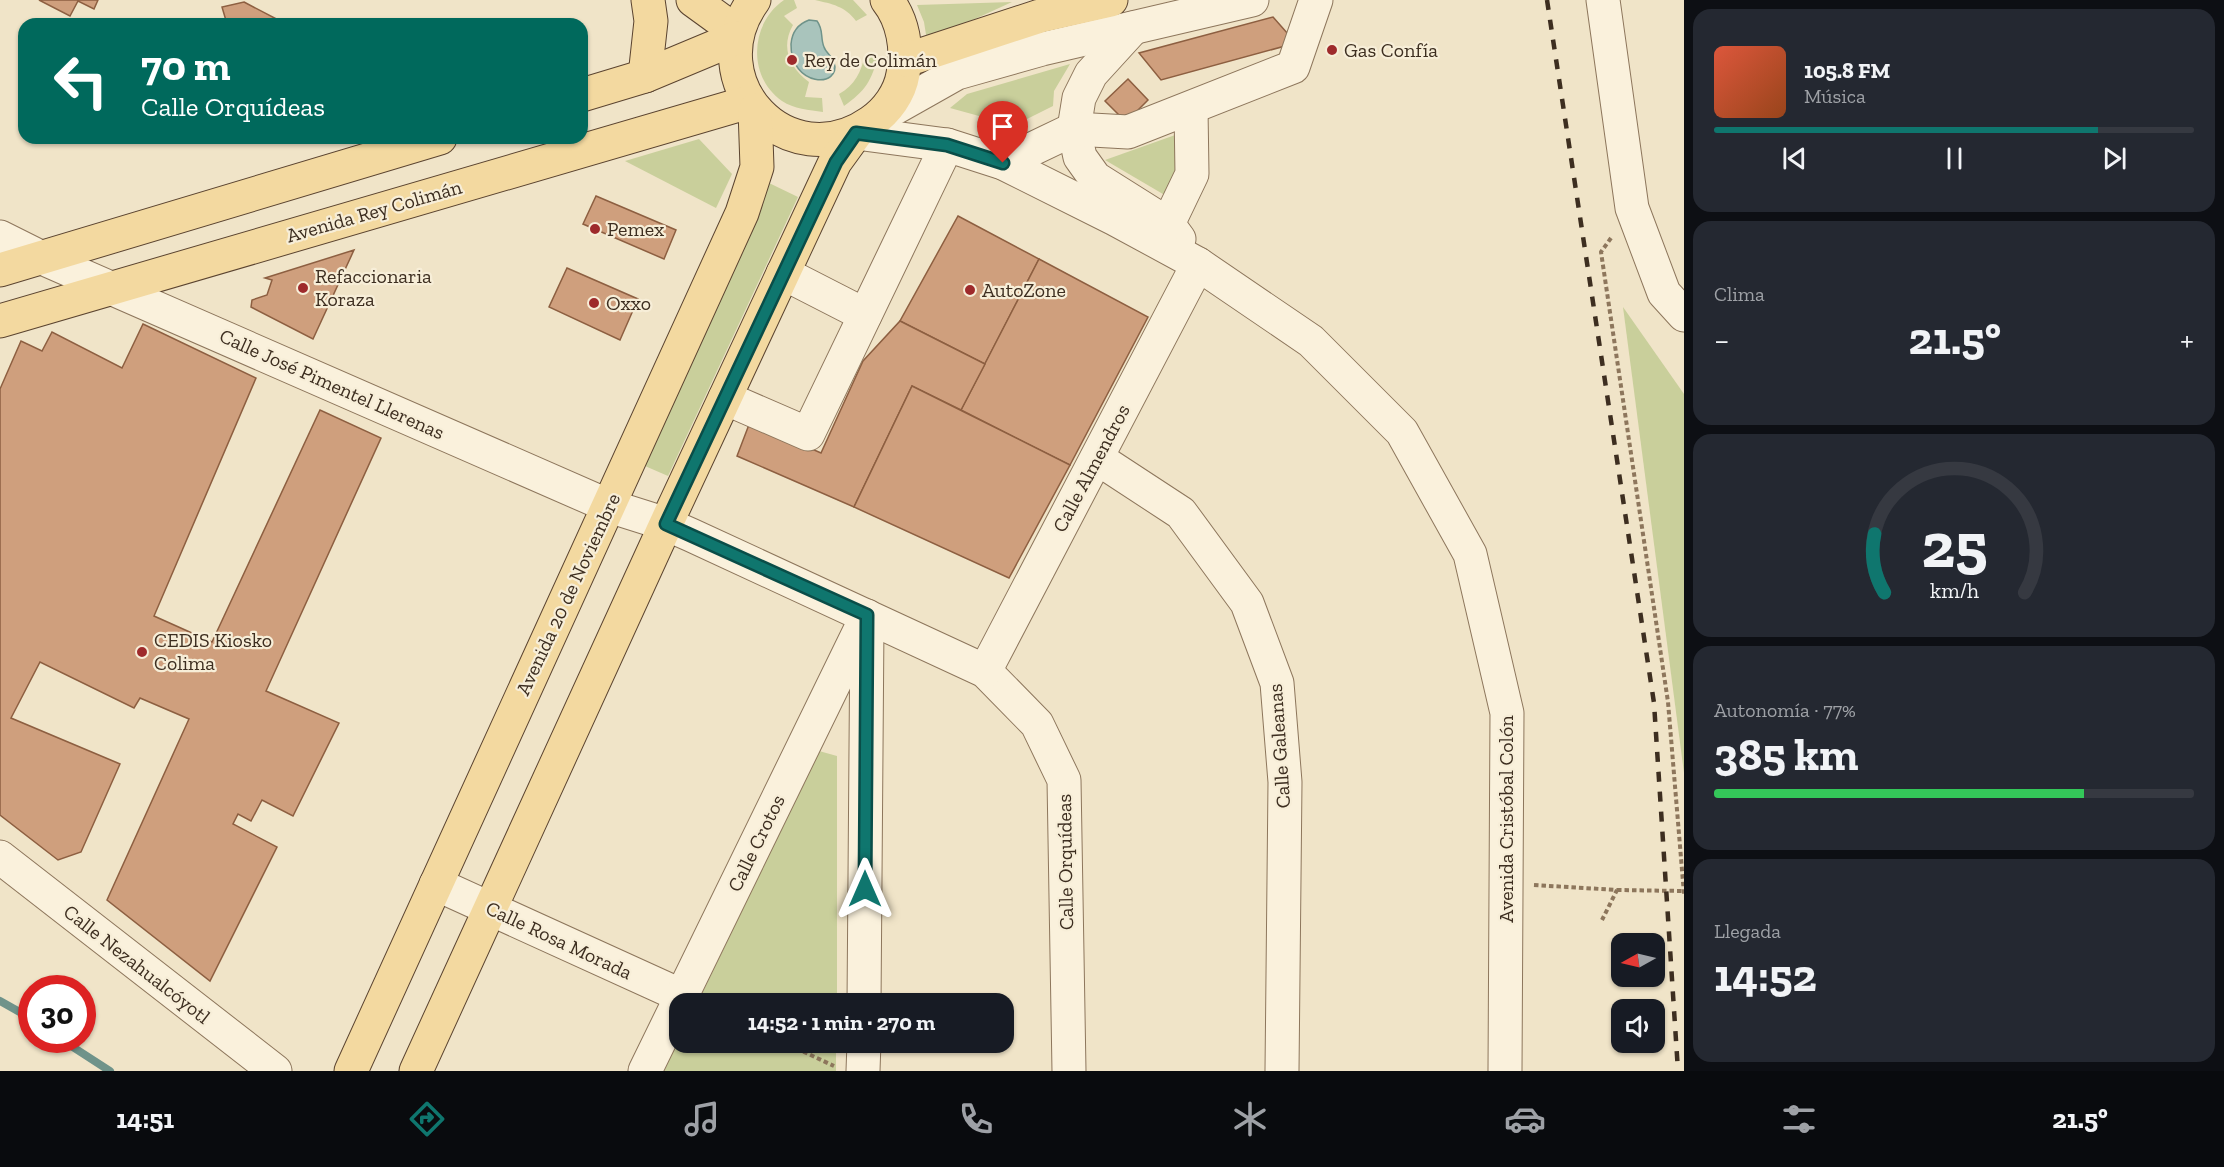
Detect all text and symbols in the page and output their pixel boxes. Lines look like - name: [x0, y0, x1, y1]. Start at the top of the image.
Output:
- place label: Gas Confía: [1344, 38, 1438, 62]
- text: 70 m: [141, 40, 231, 91]
- icon: left: [42, 42, 120, 120]
- marker: Gas Confía: [1325, 43, 1339, 57]
- place label: Rey de Colimán: [804, 48, 937, 72]
- marker: Rey de Colimán: [785, 53, 799, 67]
- text: 105.8 FM: [1804, 57, 1890, 84]
- text: Música: [1804, 84, 1866, 108]
- text: Calle Orquídeas: [141, 91, 325, 123]
- pin: [977, 101, 1028, 163]
- icon: arrive: [986, 110, 1019, 143]
- icon: previous: [1778, 142, 1811, 175]
- icon: pause: [1938, 142, 1971, 175]
- icon: next: [2098, 142, 2131, 175]
- street label: Avenida Rey Colimán: [283, 174, 465, 248]
- place label: Pemex: [607, 217, 664, 241]
- marker: Pemex: [588, 222, 602, 236]
- place label: Refaccionaria Koraza: [315, 264, 432, 311]
- place label: AutoZone: [982, 278, 1066, 302]
- marker: Refaccionaria Koraza: [296, 281, 310, 295]
- text: Clima: [1714, 282, 1765, 306]
- marker: AutoZone: [963, 283, 977, 297]
- place label: Oxxo: [606, 291, 651, 315]
- marker: Oxxo: [587, 296, 601, 310]
- text: 21.5°: [1909, 312, 2001, 366]
- text: −: [1714, 320, 1729, 359]
- text: +: [2180, 320, 2194, 359]
- street label: Calle José Pimentel Llerenas: [216, 324, 448, 444]
- street label: Calle Almendros: [1047, 400, 1135, 536]
- street label: Avenida 20 de Noviembre: [511, 489, 625, 699]
- text: 25: [1921, 508, 1987, 583]
- text: km/h: [1930, 578, 1978, 603]
- place label: CEDIS Kiosko Colima: [154, 628, 272, 675]
- marker: CEDIS Kiosko Colima: [135, 645, 149, 659]
- street label: Calle Galeanas: [1263, 683, 1295, 809]
- text: Autonomía · 77%: [1714, 698, 1856, 722]
- street label: Avenida Cristóbal Colón: [1494, 715, 1518, 923]
- text: 385 km: [1714, 728, 1858, 782]
- street label: Calle Crotos: [722, 790, 790, 896]
- street label: Calle Orquídeas: [1052, 794, 1078, 930]
- position arrow: [833, 857, 897, 921]
- street label: Calle Rosa Morada: [482, 896, 636, 985]
- street label: Calle Nezahualcóyotl: [59, 899, 215, 1029]
- text: Llegada: [1714, 919, 1781, 943]
- north arrow: [1611, 933, 1665, 987]
- map controls: [1611, 933, 1665, 1053]
- text: 14:52: [1714, 949, 1817, 1003]
- speed limit sign: 30: [18, 975, 96, 1053]
- button: sound: [1611, 999, 1665, 1053]
- text: 14:52 · 1 min · 270 m: [748, 1009, 935, 1036]
- icon: directions: [406, 1098, 448, 1140]
- icon: music: [681, 1098, 723, 1140]
- icon: phone: [955, 1098, 997, 1140]
- icon: climate: [1229, 1098, 1271, 1140]
- icon: car: [1504, 1098, 1546, 1140]
- icon: filters: [1778, 1098, 1820, 1140]
- text: 14:51: [116, 1103, 174, 1135]
- text: 21.5°: [2052, 1103, 2108, 1135]

